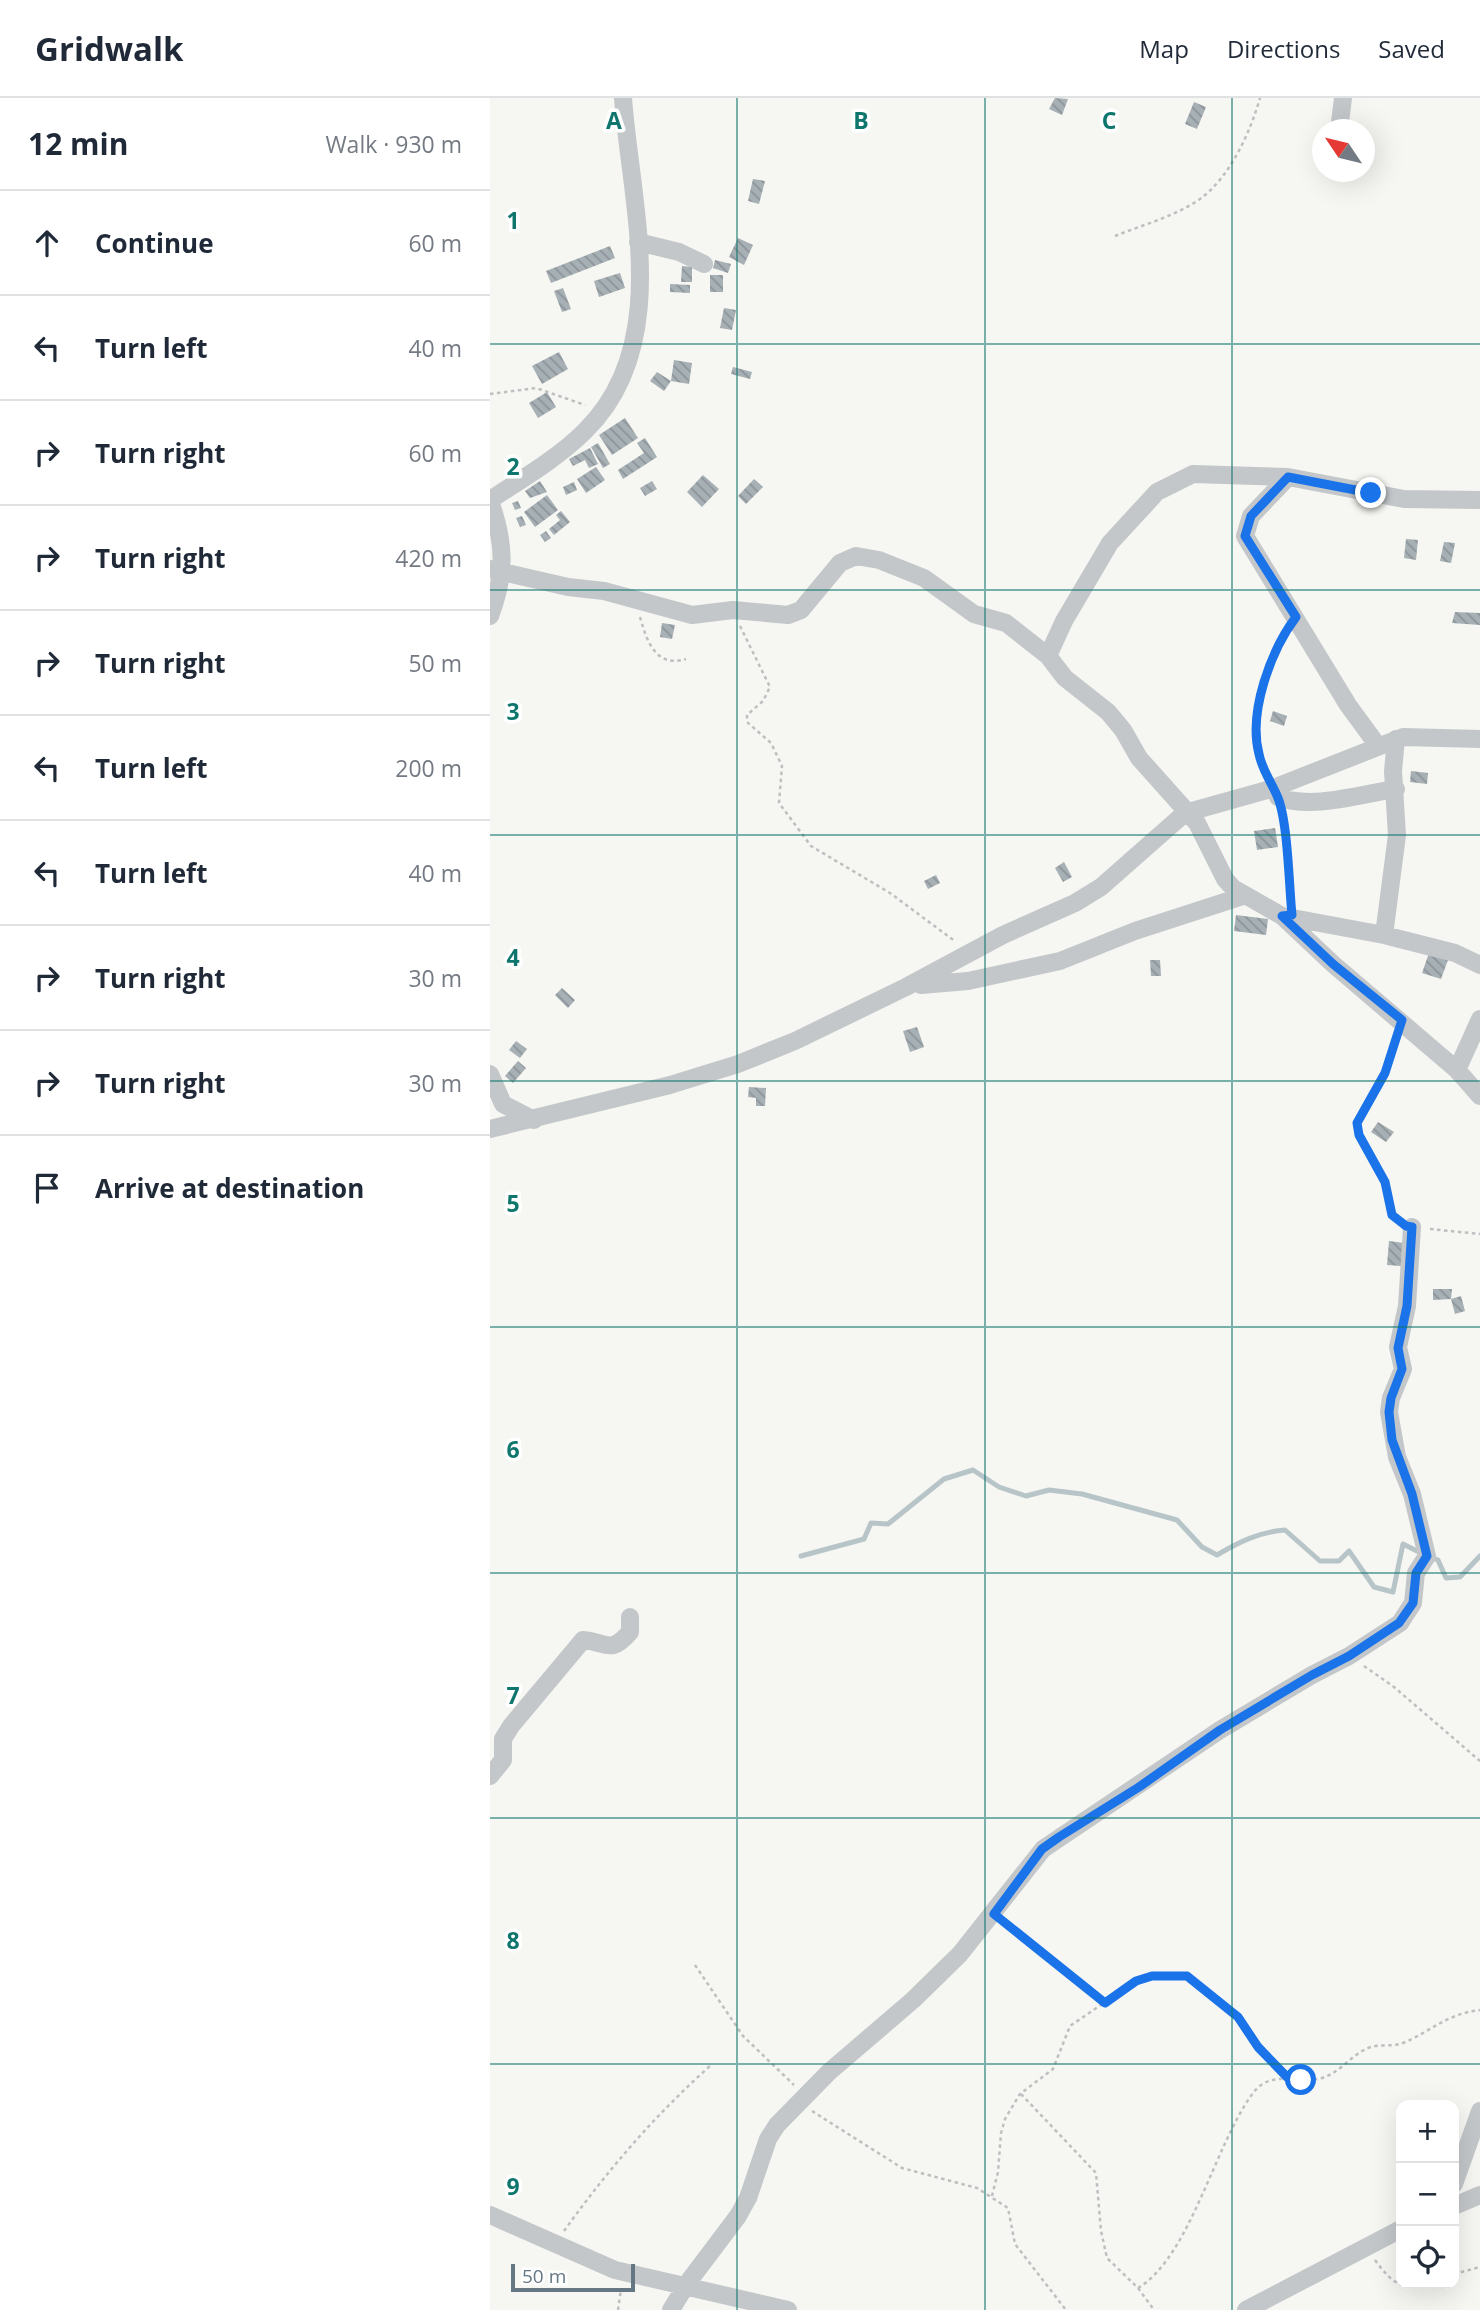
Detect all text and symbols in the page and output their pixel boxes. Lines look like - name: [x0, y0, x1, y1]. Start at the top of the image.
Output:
- text: Gridwalk: [35, 26, 184, 71]
- text: Map: [1139, 32, 1189, 65]
- text: Directions: [1227, 32, 1340, 65]
- text: Saved: [1378, 32, 1445, 65]
- text: A: [606, 104, 622, 136]
- text: B: [853, 104, 869, 136]
- text: C: [1102, 104, 1116, 136]
- north arrow: [1312, 119, 1375, 182]
- text: 12 min: [28, 123, 128, 164]
- text: Walk · 930 m: [325, 128, 462, 160]
- text: 1: [506, 204, 520, 236]
- icon: ahead: [28, 224, 66, 262]
- text: Continue: [95, 225, 214, 261]
- text: 60 m: [408, 227, 462, 259]
- icon: left: [28, 329, 66, 367]
- text: Turn left: [95, 330, 207, 366]
- text: 40 m: [408, 332, 462, 364]
- icon: right: [28, 434, 66, 472]
- text: Turn right: [95, 435, 226, 471]
- text: 60 m: [408, 437, 462, 469]
- text: 2: [506, 450, 520, 482]
- route end: [1355, 477, 1386, 508]
- icon: right: [28, 539, 66, 577]
- text: Turn right: [95, 540, 226, 576]
- text: 420 m: [395, 542, 462, 574]
- icon: right: [28, 644, 66, 682]
- text: Turn right: [95, 645, 226, 681]
- text: 50 m: [408, 647, 462, 679]
- text: 3: [506, 695, 520, 727]
- icon: left: [28, 749, 66, 787]
- text: Turn left: [95, 750, 207, 786]
- text: 200 m: [395, 752, 462, 784]
- icon: left: [28, 854, 66, 892]
- text: Turn left: [95, 855, 207, 891]
- text: 40 m: [408, 857, 462, 889]
- text: 4: [506, 941, 520, 973]
- icon: right: [28, 959, 66, 997]
- text: Turn right: [95, 960, 226, 996]
- text: 30 m: [408, 962, 462, 994]
- icon: right: [28, 1064, 66, 1102]
- text: Turn right: [95, 1065, 226, 1101]
- text: 30 m: [408, 1067, 462, 1099]
- icon: arrive: [28, 1169, 66, 1207]
- text: Arrive at destination: [95, 1170, 364, 1206]
- text: 5: [506, 1187, 520, 1219]
- text: 6: [506, 1433, 520, 1465]
- text: 7: [506, 1679, 520, 1711]
- text: 8: [506, 1924, 520, 1956]
- route start: [1285, 2064, 1316, 2095]
- map controls: [1396, 2100, 1459, 2289]
- button: +: [1396, 2100, 1459, 2163]
- button: −: [1396, 2163, 1459, 2226]
- text: 9: [506, 2170, 520, 2202]
- button: locate: [1396, 2226, 1459, 2289]
- scale bar: [511, 2261, 635, 2293]
- text: 50 m: [522, 2263, 566, 2289]

